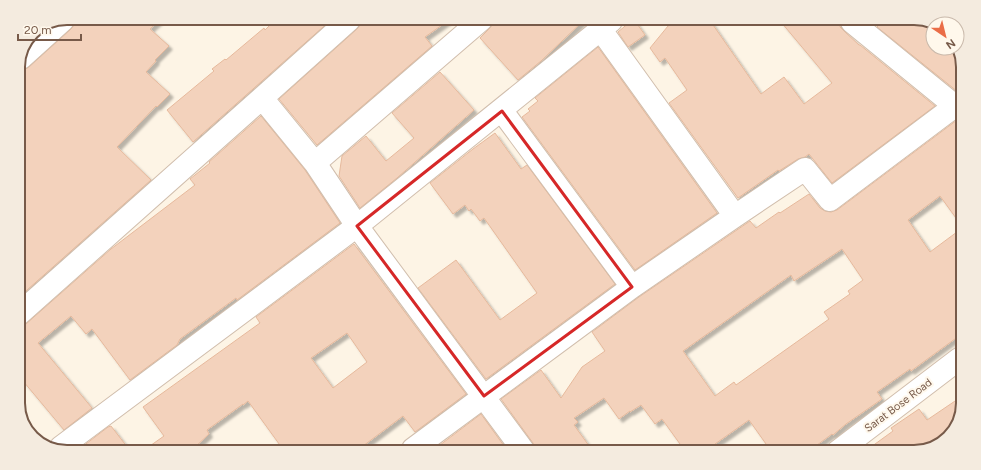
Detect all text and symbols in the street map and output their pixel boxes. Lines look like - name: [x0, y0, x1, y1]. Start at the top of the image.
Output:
- scale bar: [18, 16, 81, 42]
- north arrow: [925, 16, 965, 56]
- text: 20 m: [24, 23, 52, 37]
- text: N: [943, 36, 958, 52]
- street label: Sarat Bose Road: [862, 376, 934, 435]

